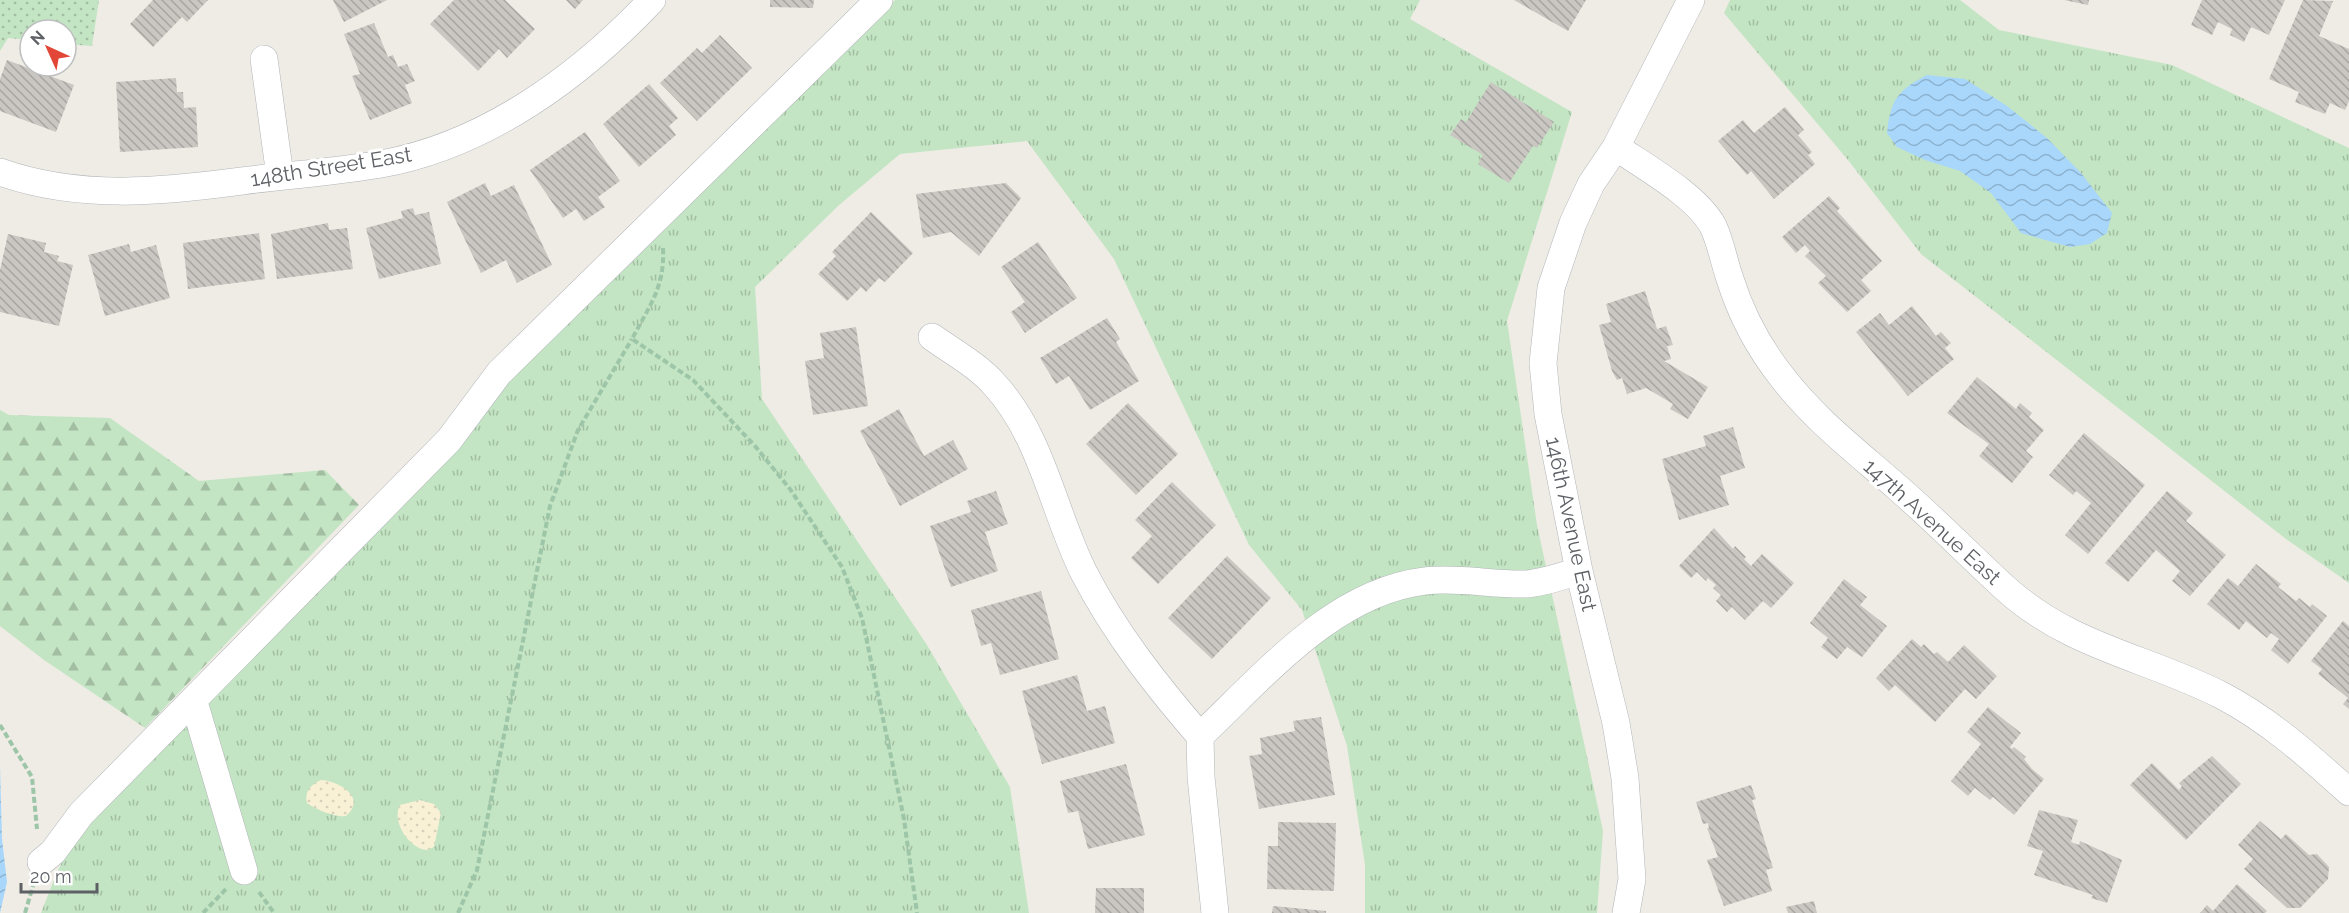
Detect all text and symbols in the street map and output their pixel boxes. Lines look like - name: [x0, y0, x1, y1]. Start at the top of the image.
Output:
- north arrow: [18, 18, 78, 78]
- text: N: [27, 27, 49, 49]
- street label: 148th Street East: [249, 141, 413, 192]
- street label: 146th Avenue East: [1541, 434, 1602, 613]
- street label: 147th Avenue East: [1859, 453, 2006, 590]
- scale bar: [21, 856, 98, 894]
- text: 20 m: [30, 866, 72, 887]

